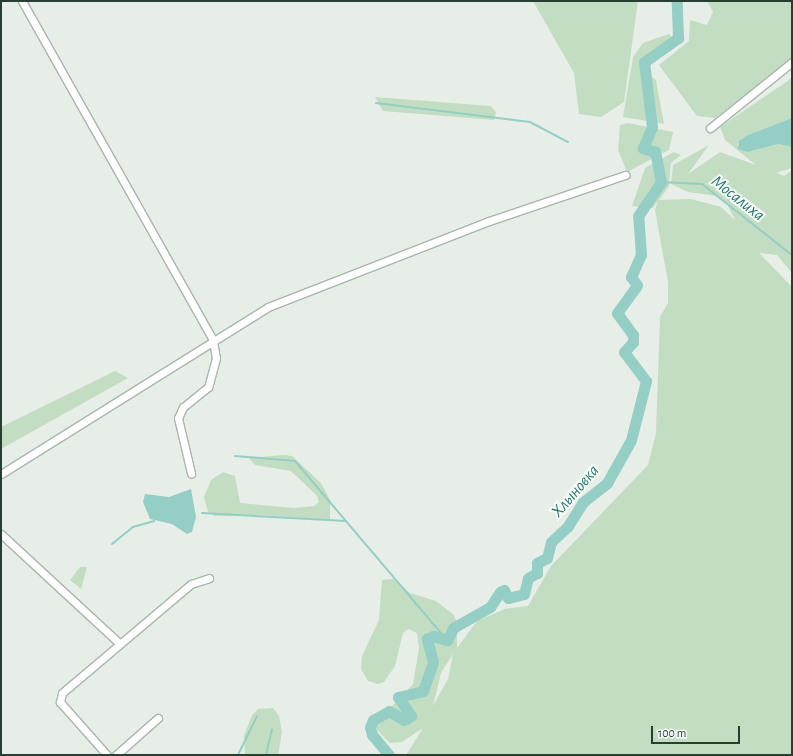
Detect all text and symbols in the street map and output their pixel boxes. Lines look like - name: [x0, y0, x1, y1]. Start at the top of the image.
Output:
- water label: Мосалиха: [707, 171, 769, 225]
- water label: Хлыновка: [547, 461, 603, 521]
- scale bar: [653, 718, 742, 744]
- text: 100 m: [658, 727, 686, 739]

